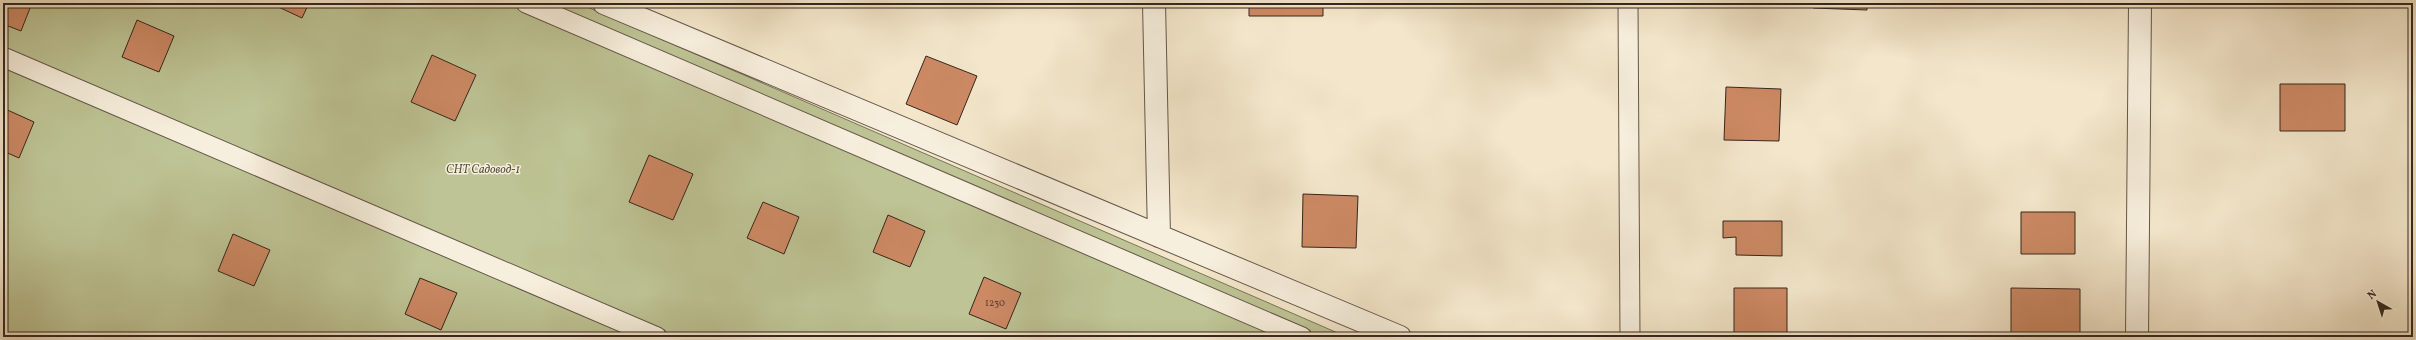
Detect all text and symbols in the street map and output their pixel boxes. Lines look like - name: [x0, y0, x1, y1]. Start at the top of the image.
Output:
- park label: СНТ Садовод-1: [446, 162, 521, 178]
- north arrow: [2358, 282, 2398, 322]
- text: N: [2365, 287, 2380, 304]
- house number: 1230: [985, 296, 1005, 310]

